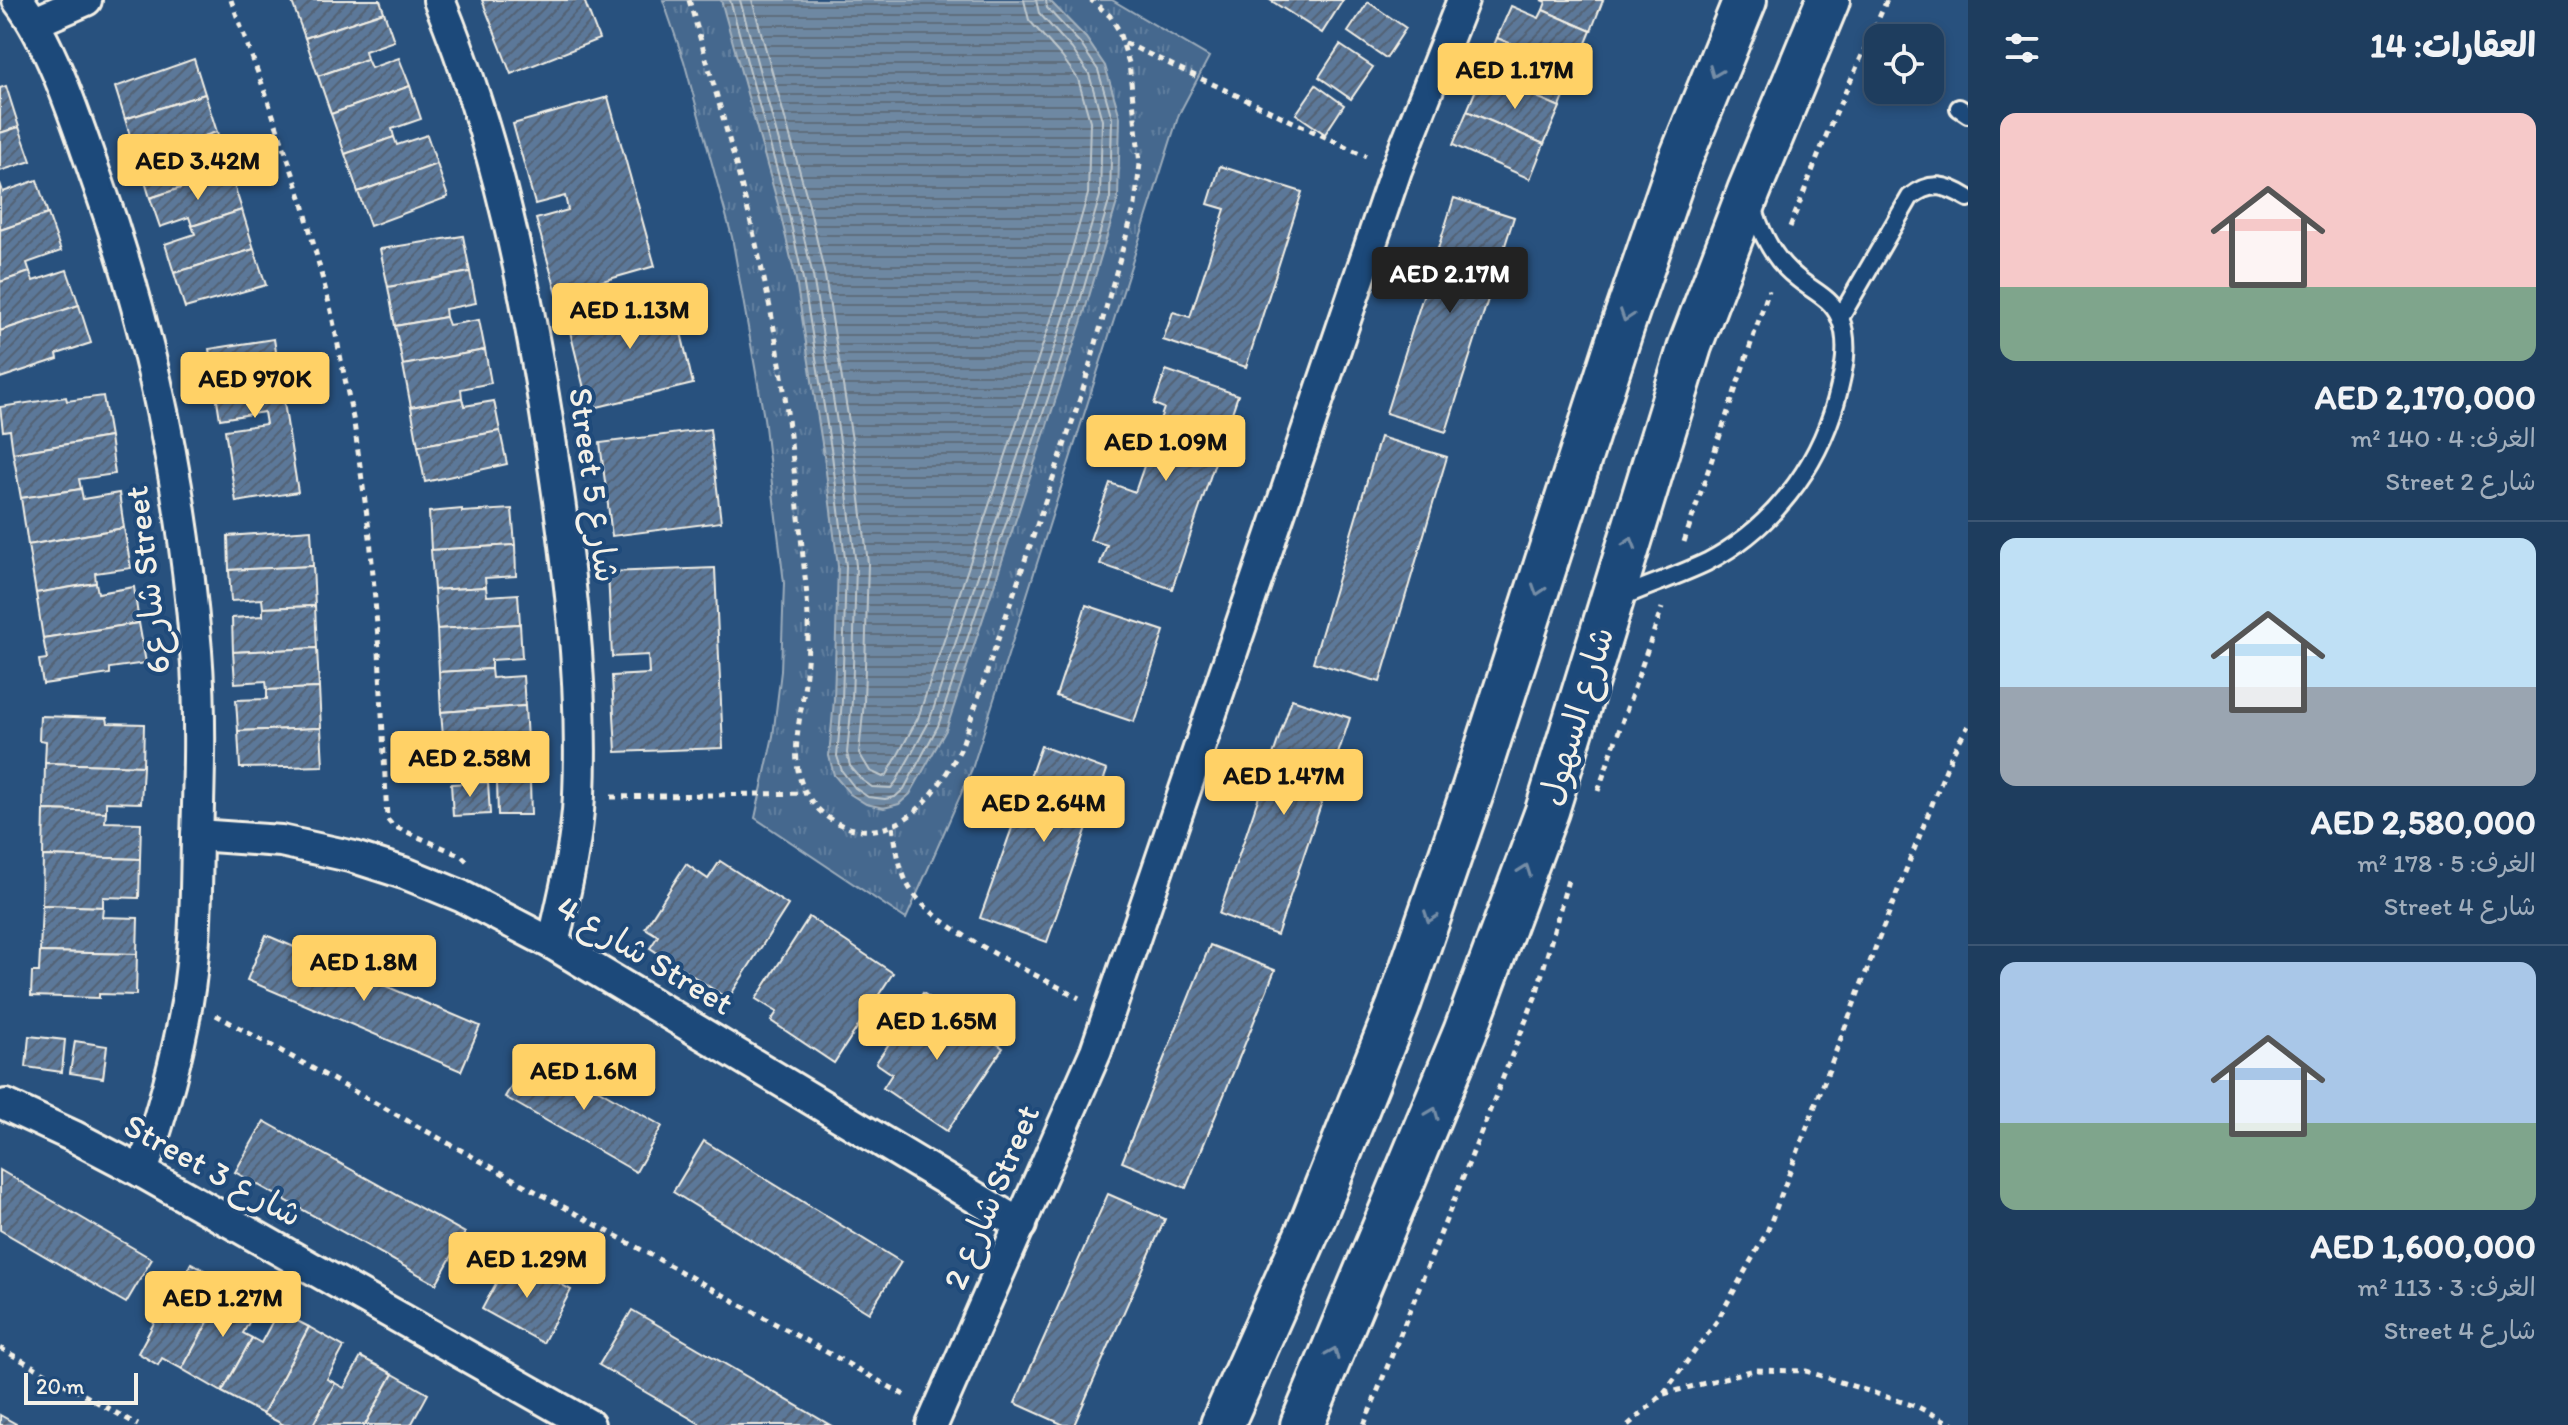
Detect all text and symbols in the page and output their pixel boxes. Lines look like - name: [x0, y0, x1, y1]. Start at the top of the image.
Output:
- map controls: [1864, 24, 1944, 104]
- button: locate: [1864, 24, 1944, 104]
- text: العقارات: 14: [2370, 25, 2536, 66]
- icon: filters: [2000, 26, 2044, 70]
- pin: AED 1.17M: [1423, 43, 1607, 111]
- text: AED 1.17M: [1456, 53, 1574, 85]
- one-way arrow: [1709, 64, 1725, 78]
- pin: AED 3.42M: [106, 134, 290, 202]
- text: AED 3.42M: [135, 144, 261, 176]
- icon: home: [2196, 165, 2340, 309]
- pin: AED 2.17M: [1358, 247, 1542, 315]
- text: AED 2.17M: [1390, 257, 1510, 289]
- pin: AED 1.13M: [538, 283, 722, 351]
- text: AED 1.13M: [570, 293, 690, 325]
- one-way arrow: [1619, 309, 1635, 323]
- pin: AED 970K: [172, 352, 338, 420]
- text: AED 970K: [198, 362, 312, 394]
- text: AED 2,170,000: [2315, 377, 2536, 418]
- street label: Street شارع 5: [557, 385, 628, 586]
- pin: AED 1.09M: [1074, 415, 1258, 483]
- text: الغرف: 4 · 140 m²: [2351, 422, 2536, 454]
- text: AED 1.09M: [1104, 425, 1228, 457]
- text: شارع 2 Street: [2386, 465, 2536, 497]
- street label: شارع6 Street: [115, 483, 182, 676]
- one-way arrow: [1620, 536, 1636, 550]
- one-way arrow: [1531, 583, 1547, 597]
- icon: home: [2196, 590, 2340, 734]
- street label: شارع السهول: [1529, 622, 1625, 811]
- pin: AED 2.58M: [378, 731, 562, 799]
- text: AED 2.58M: [408, 741, 532, 773]
- pin: AED 1.47M: [1192, 749, 1376, 817]
- text: AED 1.47M: [1223, 759, 1345, 791]
- pin: AED 2.64M: [952, 776, 1136, 844]
- text: AED 2.64M: [982, 786, 1106, 818]
- text: AED 2,580,000: [2311, 802, 2536, 843]
- text: الغرف: 5 · 178 m²: [2357, 847, 2536, 879]
- one-way arrow: [1515, 864, 1532, 878]
- street label: شارع 4 Street: [548, 886, 741, 1026]
- text: شارع 4 Street: [2384, 890, 2536, 922]
- one-way arrow: [1423, 909, 1439, 923]
- pin: AED 1.8M: [281, 935, 447, 1003]
- text: AED 1.8M: [310, 945, 418, 977]
- pin: AED 1.65M: [845, 994, 1029, 1062]
- text: AED 1.65M: [876, 1004, 998, 1036]
- icon: home: [2196, 1014, 2340, 1158]
- pin: AED 1.6M: [501, 1044, 667, 1112]
- text: AED 1.6M: [530, 1054, 638, 1086]
- street label: شارع 2 Street: [934, 1098, 1051, 1297]
- street label: Street شارع 3: [115, 1104, 309, 1238]
- one-way arrow: [1423, 1107, 1439, 1121]
- text: AED 1,600,000: [2310, 1226, 2536, 1267]
- pin: AED 1.29M: [435, 1232, 619, 1300]
- text: AED 1.29M: [467, 1242, 587, 1274]
- pin: AED 1.27M: [131, 1271, 315, 1339]
- text: الغرف: 3 · 113 m²: [2358, 1271, 2536, 1303]
- text: AED 1.27M: [163, 1281, 283, 1313]
- text: شارع 4 Street: [2384, 1314, 2536, 1346]
- one-way arrow: [1323, 1347, 1339, 1361]
- scale bar: [24, 1369, 138, 1405]
- text: 20 m: [36, 1373, 85, 1400]

